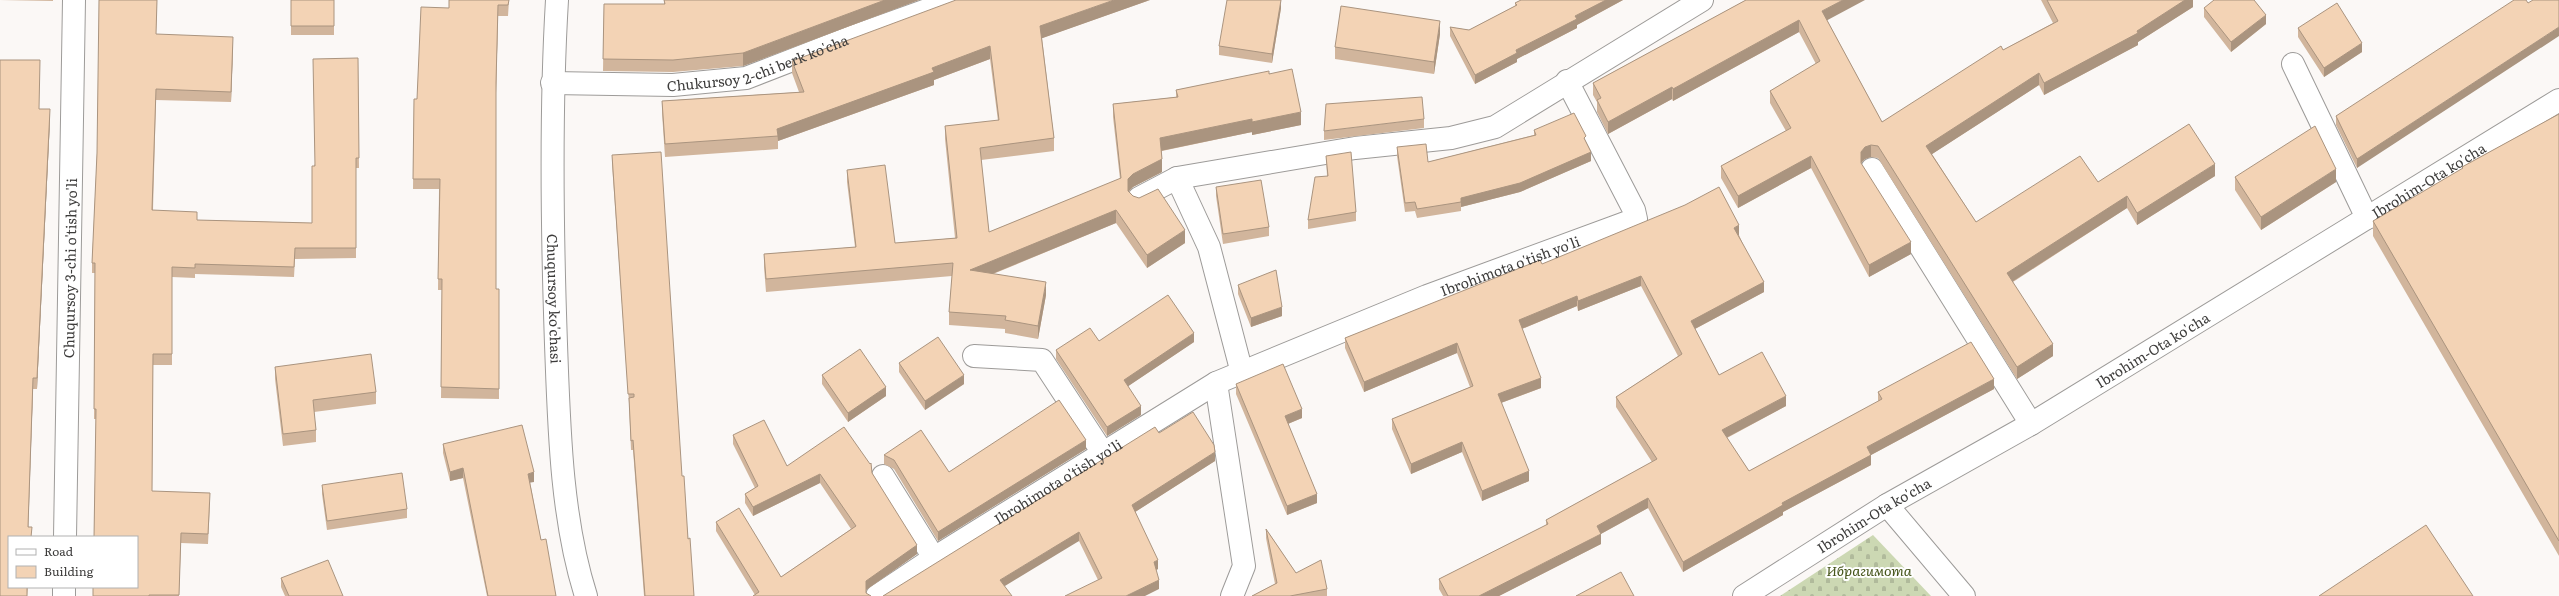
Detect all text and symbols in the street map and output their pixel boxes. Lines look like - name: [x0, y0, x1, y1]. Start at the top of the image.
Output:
- street label: Chukursoy 2-chi berk ko'cha: [667, 29, 852, 95]
- street label: Ibrohim-Ota ko'cha: [2368, 137, 2490, 223]
- street label: Chuqursoy 3-chi o'tish yo'li: [58, 177, 81, 358]
- street label: Ibrohimota o'tish yo'li: [1437, 230, 1583, 300]
- street label: Chuqursoy ko'chasi: [543, 234, 567, 364]
- street label: Ibrohim-Ota ko'cha: [2091, 307, 2213, 392]
- street label: Ibrohimota o'tish yo'li: [990, 434, 1126, 529]
- street label: Ibrohim-Ota ko'cha: [1813, 472, 1935, 557]
- legend: [8, 536, 138, 588]
- text: Road: [44, 542, 74, 560]
- park label: Ибрагимота: [1826, 560, 1912, 580]
- text: Building: [44, 562, 94, 580]

